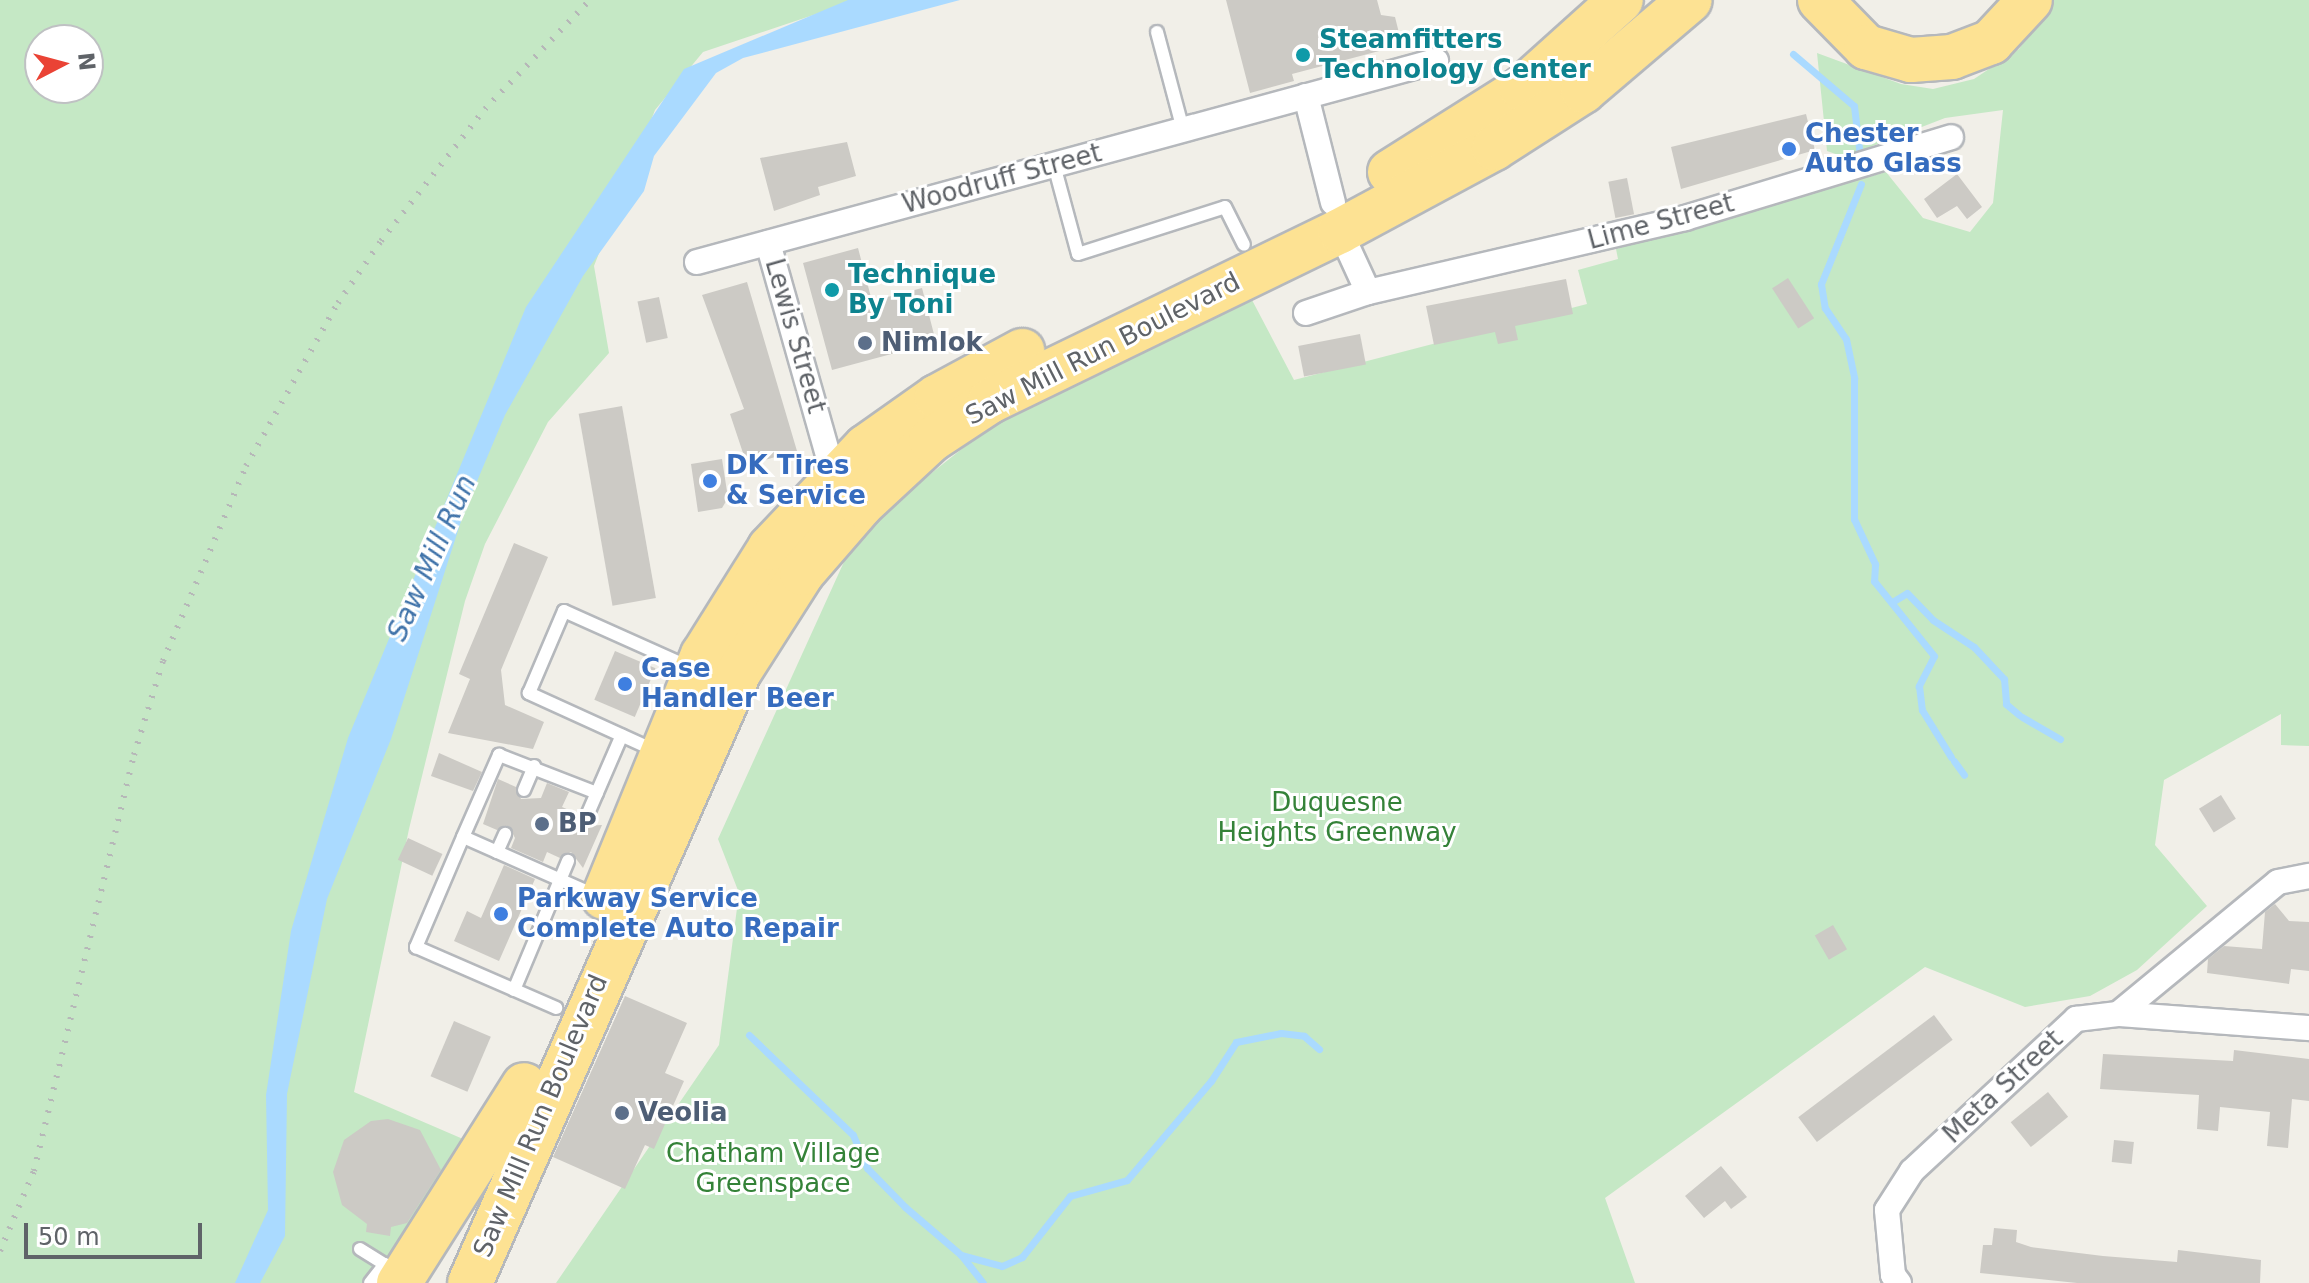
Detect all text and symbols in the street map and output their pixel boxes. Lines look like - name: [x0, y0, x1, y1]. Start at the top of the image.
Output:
- north arrow: [24, 24, 104, 104]
- place label: Steamfitters Technology Center: [1319, 24, 1591, 86]
- marker: Steamfitters Technology Center: [1294, 46, 1312, 64]
- text: N: [73, 51, 100, 72]
- place label: Chester Auto Glass: [1805, 118, 1962, 180]
- street label: Woodruff Street: [899, 137, 1105, 221]
- marker: Chester Auto Glass: [1780, 140, 1798, 158]
- street label: Lime Street: [1584, 187, 1738, 257]
- street label: Lewis Street: [758, 255, 832, 417]
- place label: Technique By Toni: [848, 259, 996, 320]
- street label: Saw Mill Run Boulevard: [961, 266, 1245, 432]
- marker: Technique By Toni: [823, 281, 841, 299]
- place label: Nimlok: [881, 327, 983, 359]
- marker: Nimlok: [856, 334, 874, 352]
- place label: DK Tires & Service: [726, 450, 866, 512]
- water label: Saw Mill Run: [380, 470, 484, 646]
- marker: DK Tires & Service: [701, 472, 719, 490]
- place label: Case Handler Beer: [641, 653, 834, 714]
- marker: Case Handler Beer: [616, 675, 634, 693]
- park label: Duquesne Heights Greenway: [1217, 787, 1457, 848]
- place label: BP: [558, 808, 597, 840]
- marker: BP: [533, 815, 551, 833]
- place label: Parkway Service Complete Auto Repair: [517, 883, 839, 944]
- marker: Parkway Service Complete Auto Repair: [492, 905, 510, 923]
- street label: Saw Mill Run Boulevard: [467, 970, 615, 1262]
- street label: Meta Street: [1937, 1024, 2069, 1150]
- place label: Veolia: [638, 1097, 728, 1129]
- marker: Veolia: [613, 1104, 631, 1122]
- park label: Chatham Village Greenspace: [666, 1138, 880, 1200]
- scale bar: [28, 1207, 206, 1257]
- text: 50 m: [38, 1223, 100, 1251]

